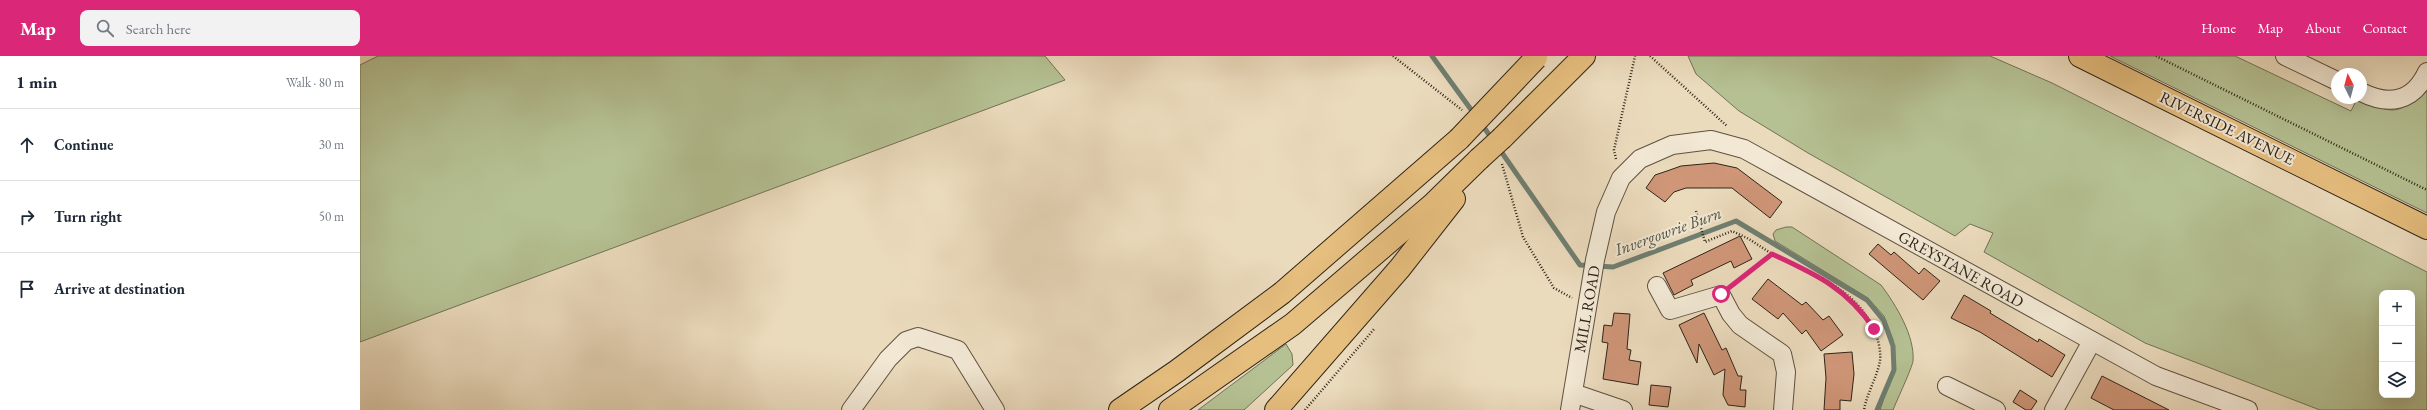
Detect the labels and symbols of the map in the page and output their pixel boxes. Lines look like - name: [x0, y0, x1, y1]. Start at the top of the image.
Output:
- north arrow: [2331, 68, 2367, 104]
- street label: RIVERSIDE AVENUE: [2156, 86, 2298, 170]
- water label: Invergowrie Burn: [1611, 201, 1725, 261]
- street label: GREYSTANE ROAD: [1895, 226, 2027, 312]
- street label: MILL ROAD: [1569, 264, 1605, 354]
- route start: [1712, 285, 1730, 303]
- route end: [1865, 320, 1883, 338]

